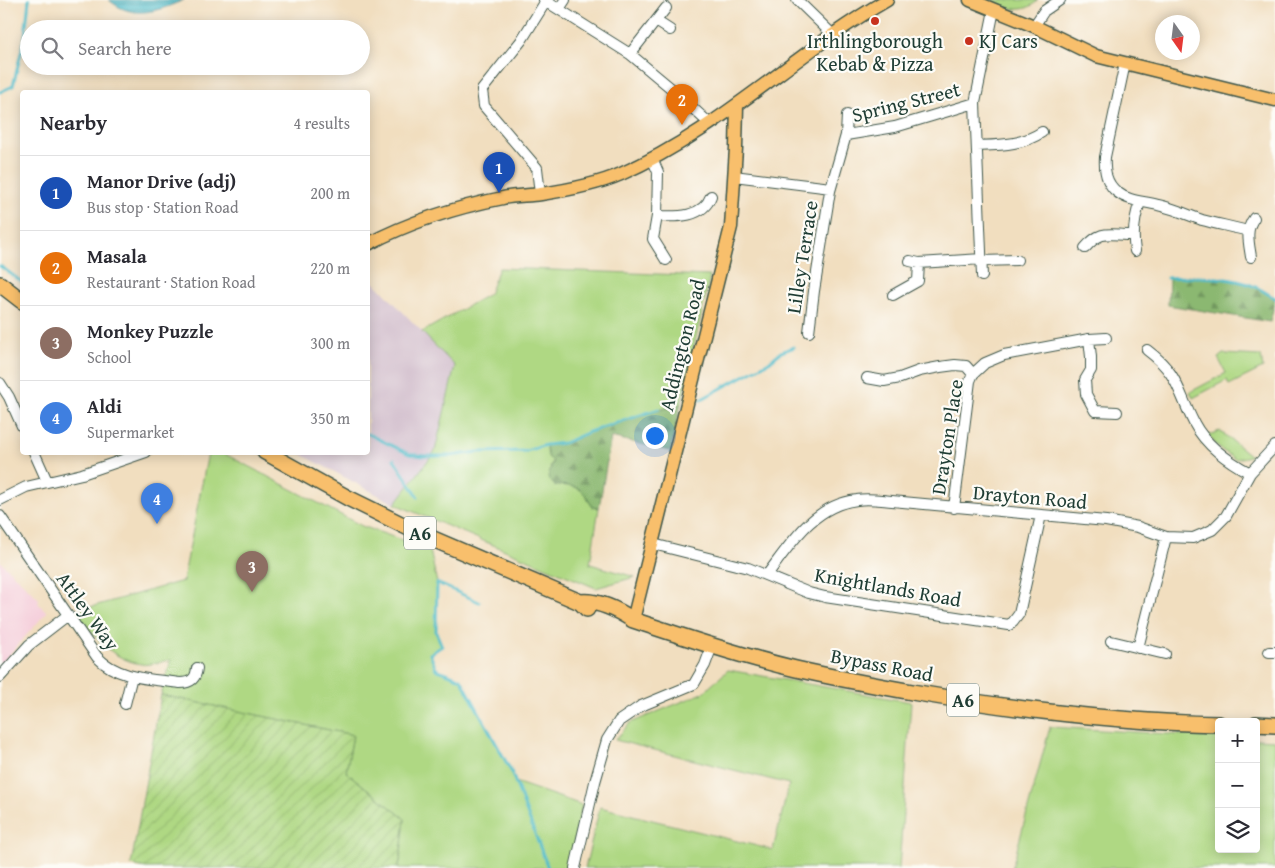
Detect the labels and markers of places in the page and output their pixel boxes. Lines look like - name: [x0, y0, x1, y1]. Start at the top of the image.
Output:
- marker: Irthlingborough Kebab & Pizza: [869, 15, 881, 27]
- place label: Irthlingborough Kebab & Pizza: [807, 26, 943, 78]
- place label: KJ Cars: [979, 26, 1038, 55]
- marker: KJ Cars: [963, 35, 975, 47]
- pin: 2: [666, 84, 698, 125]
- pin: 1: [483, 152, 515, 193]
- pin: 4: [141, 483, 173, 524]
- pin: 3: [236, 551, 268, 592]

